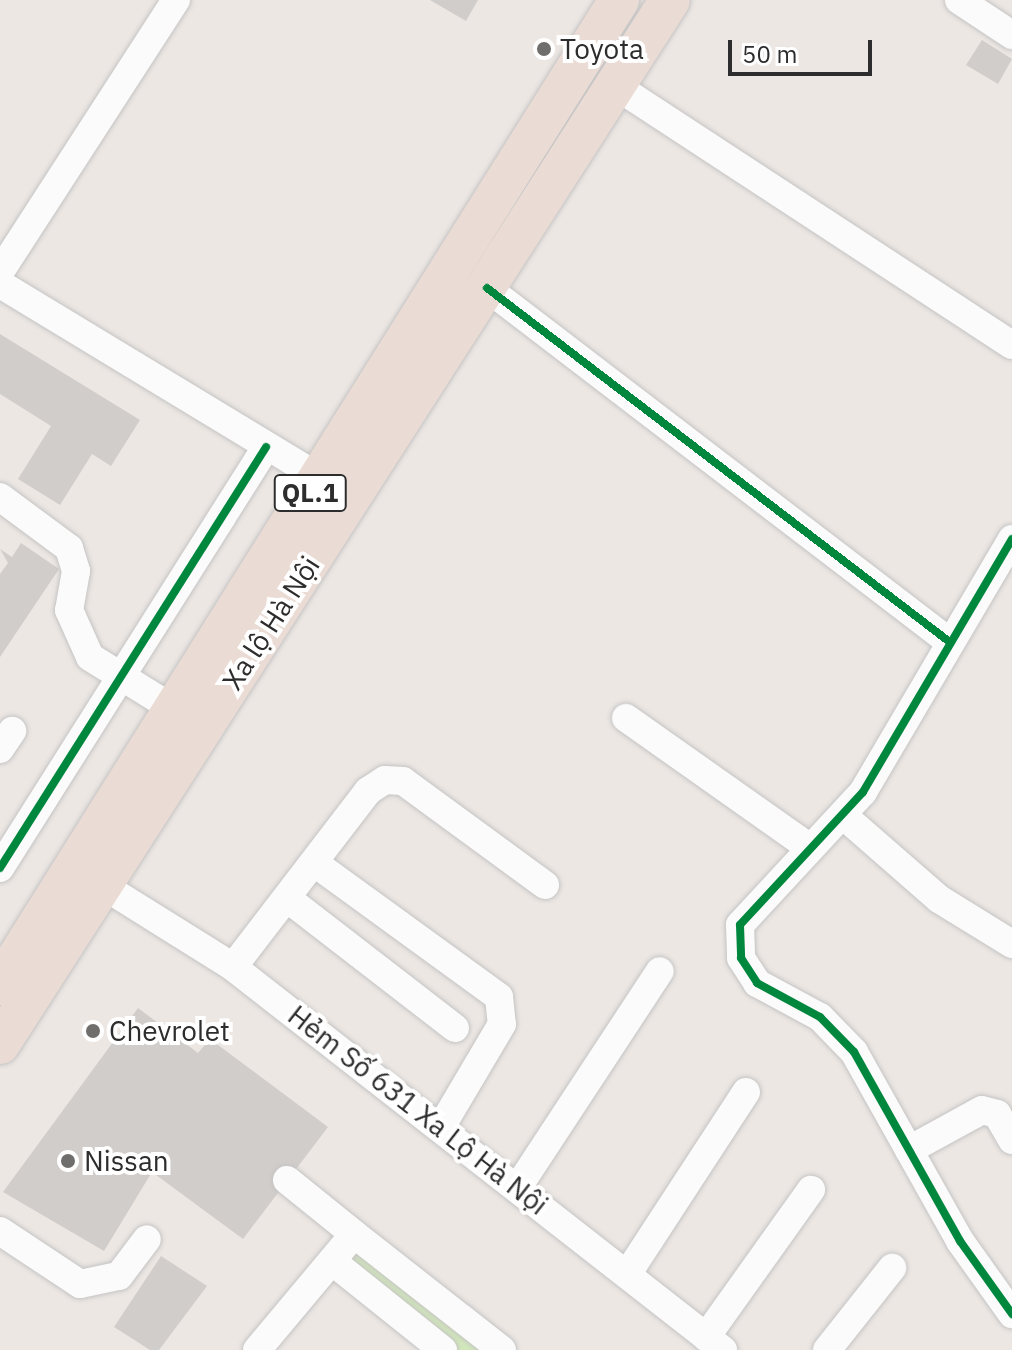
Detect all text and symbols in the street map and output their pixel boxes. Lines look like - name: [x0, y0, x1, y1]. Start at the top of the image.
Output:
- scale bar: [732, 24, 876, 74]
- place label: Toyota: [560, 32, 644, 66]
- text: 50 m: [742, 38, 797, 70]
- marker: Toyota: [535, 40, 553, 58]
- road number: QL.1: [272, 471, 348, 515]
- street label: Xa lộ Hà Nội: [215, 550, 327, 696]
- street label: Hẻm Số 631 Xa Lộ Hà Nội: [282, 998, 554, 1222]
- place label: Chevrolet: [109, 1014, 230, 1048]
- marker: Chevrolet: [84, 1022, 102, 1040]
- place label: Nissan: [84, 1144, 169, 1178]
- marker: Nissan: [59, 1152, 77, 1170]

